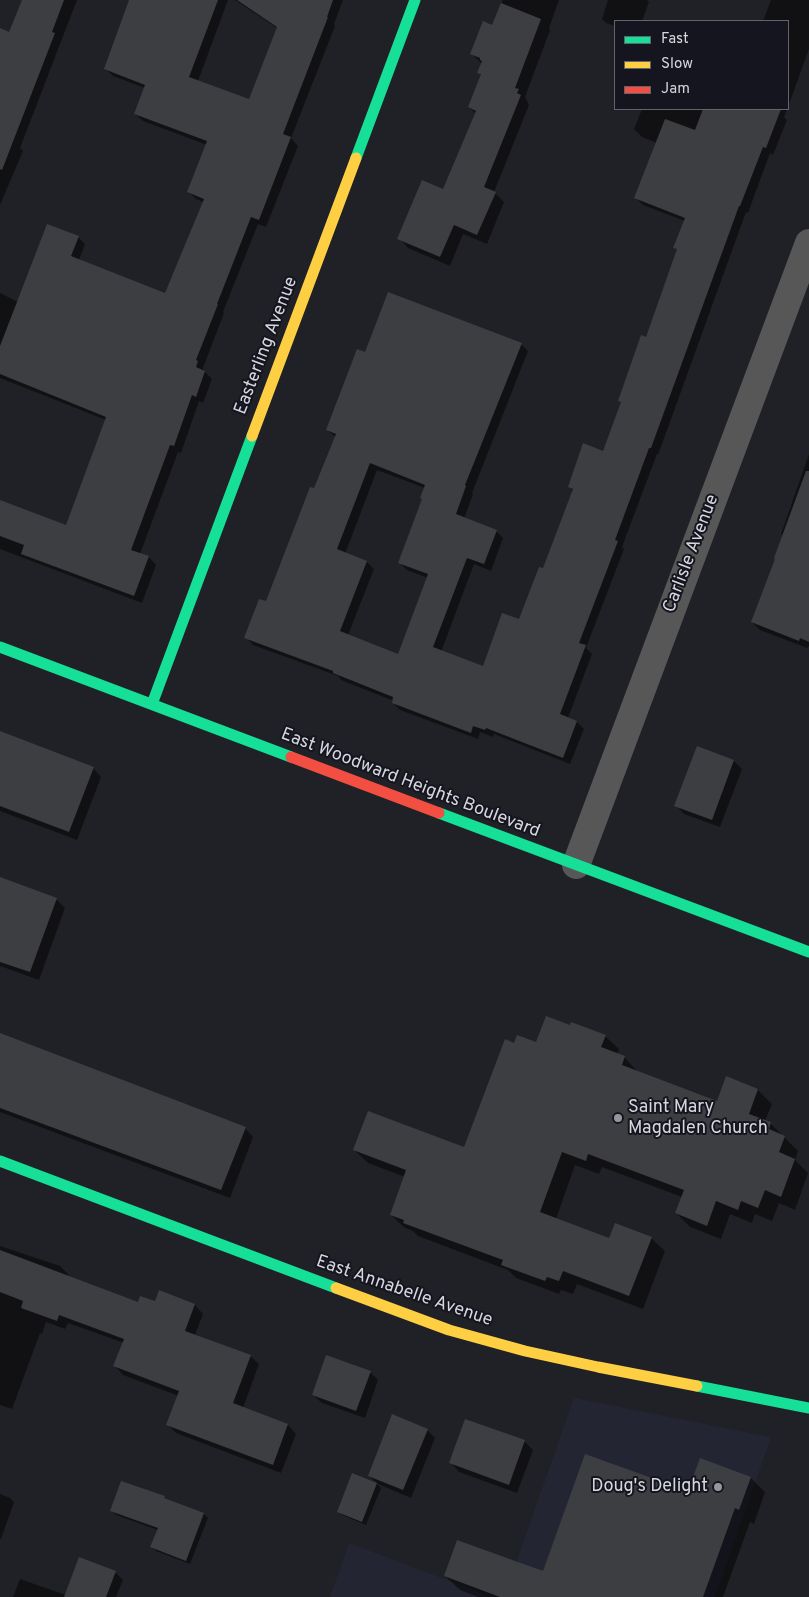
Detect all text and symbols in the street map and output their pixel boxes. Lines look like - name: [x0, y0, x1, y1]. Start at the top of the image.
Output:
- legend: [614, 20, 789, 110]
- text: Fast: [661, 30, 689, 49]
- text: Slow: [661, 55, 693, 74]
- text: Jam: [661, 80, 690, 99]
- street label: Easterling Avenue: [231, 274, 303, 418]
- street label: Carlisle Avenue: [660, 492, 724, 616]
- street label: East Woodward Heights Boulevard: [277, 724, 543, 844]
- place label: Saint Mary Magdalen Church: [628, 1097, 768, 1140]
- marker: Saint Mary Magdalen Church: [612, 1112, 624, 1124]
- street label: East Annabelle Avenue: [313, 1252, 495, 1332]
- place label: Doug's Delight: [591, 1476, 708, 1498]
- marker: Doug's Delight: [712, 1481, 724, 1493]

